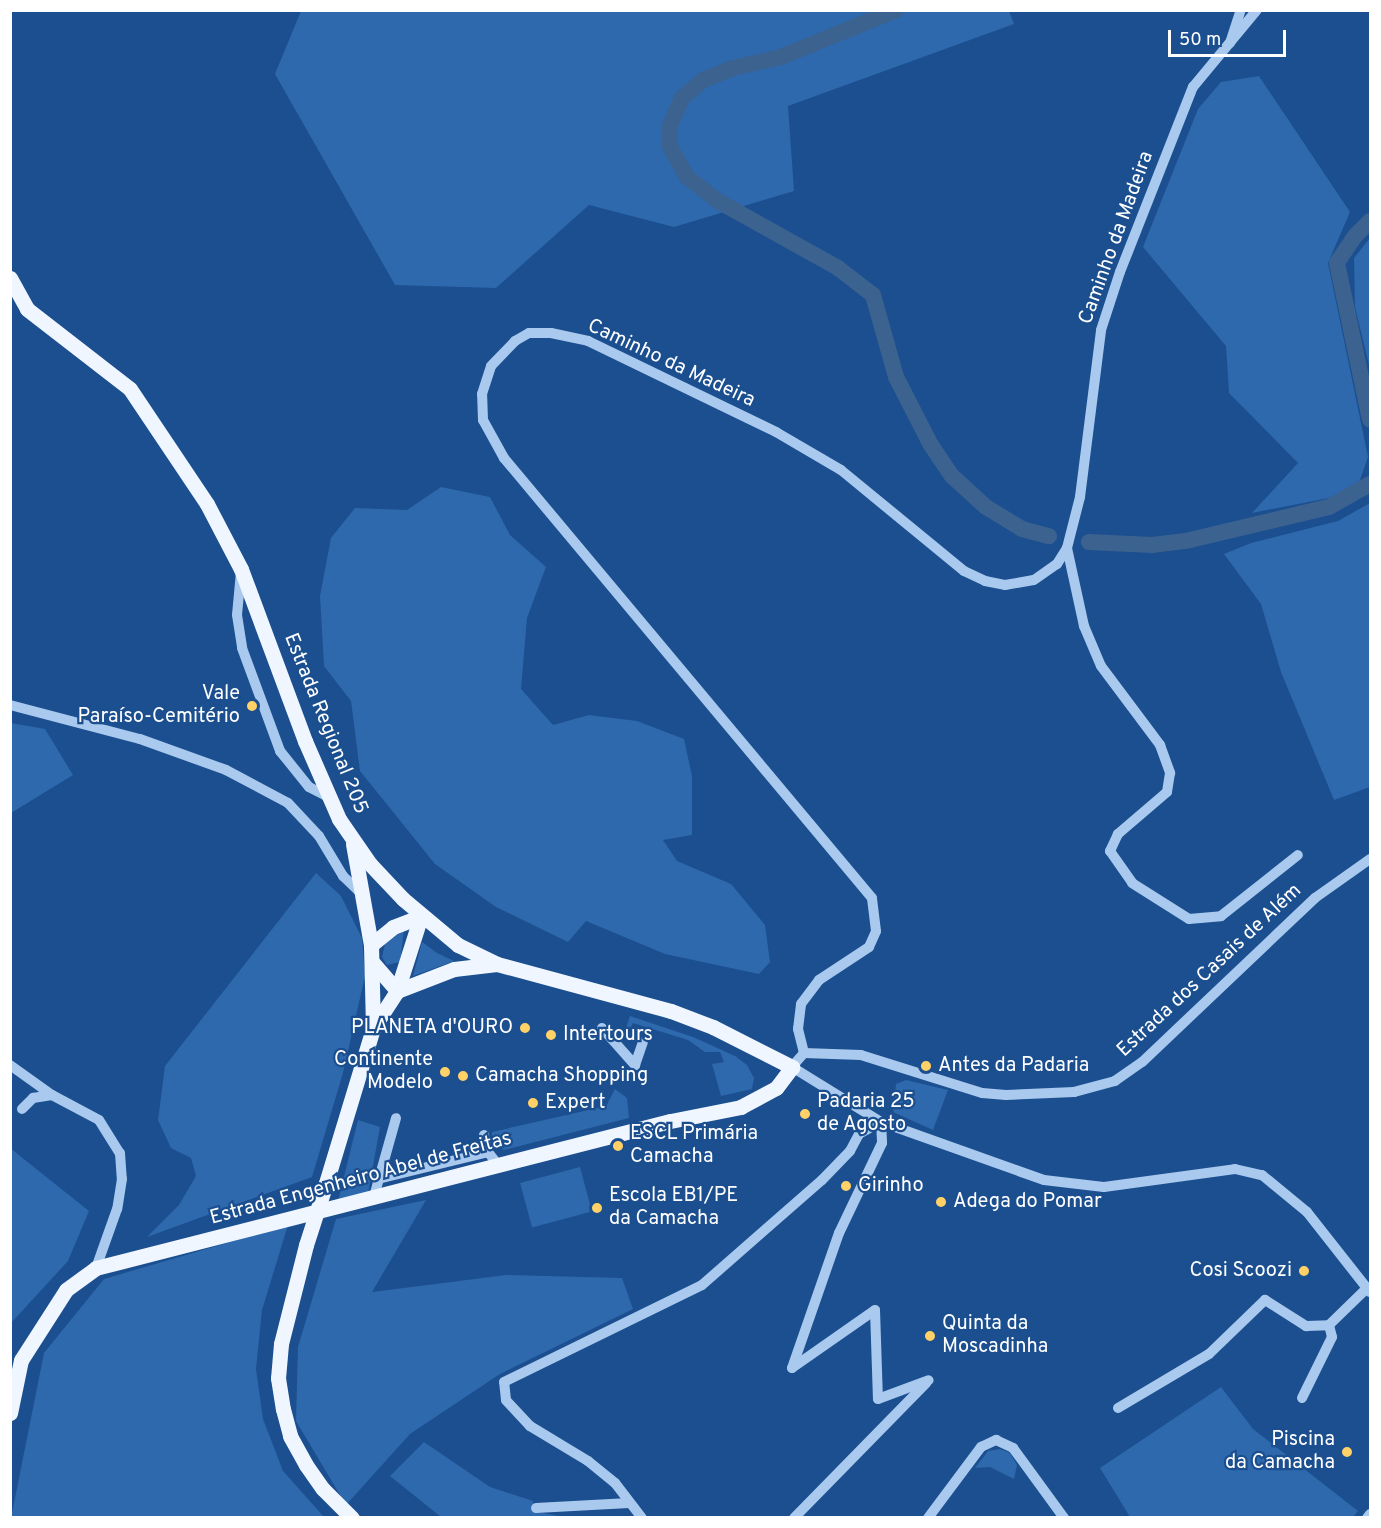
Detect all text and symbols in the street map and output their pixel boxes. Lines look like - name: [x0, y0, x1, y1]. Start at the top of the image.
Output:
- scale bar: [1171, 18, 1290, 56]
- text: 50 m: [1179, 29, 1221, 52]
- street label: Caminho da Madeira: [1075, 148, 1159, 328]
- street label: Caminho da Madeira: [583, 315, 759, 413]
- street label: Estrada Regional 205: [278, 630, 372, 818]
- place label: Vale Paraíso-Cemitério: [78, 682, 240, 729]
- marker: Vale Paraíso-Cemitério: [245, 699, 259, 713]
- street label: Estrada dos Casais de Além: [1113, 879, 1307, 1063]
- place label: PLANETA d'OURO: [350, 1016, 513, 1040]
- marker: PLANETA d'OURO: [518, 1021, 532, 1035]
- place label: Intertours: [563, 1023, 653, 1047]
- marker: Intertours: [544, 1028, 558, 1042]
- place label: Continente Modelo: [334, 1048, 433, 1095]
- place label: Antes da Padaria: [938, 1054, 1089, 1078]
- marker: Antes da Padaria: [919, 1059, 933, 1073]
- place label: Camacha Shopping: [475, 1064, 648, 1088]
- marker: Continente Modelo: [438, 1065, 452, 1079]
- marker: Camacha Shopping: [456, 1069, 470, 1083]
- place label: Padaria 25 de Agosto: [817, 1090, 915, 1137]
- place label: Expert: [545, 1091, 606, 1115]
- marker: Expert: [526, 1096, 540, 1110]
- marker: Padaria 25 de Agosto: [798, 1107, 812, 1121]
- place label: ESCL Primária Camacha: [630, 1122, 758, 1169]
- street label: Estrada Engenheiro Abel de Freitas: [207, 1127, 515, 1231]
- marker: ESCL Primária Camacha: [611, 1139, 625, 1153]
- place label: Girinho: [858, 1174, 924, 1198]
- marker: Girinho: [839, 1179, 853, 1193]
- place label: Escola EB1/PE da Camacha: [609, 1184, 738, 1231]
- place label: Adega do Pomar: [953, 1190, 1102, 1214]
- marker: Adega do Pomar: [934, 1195, 948, 1209]
- marker: Escola EB1/PE da Camacha: [590, 1201, 604, 1215]
- place label: Cosi Scoozi: [1189, 1259, 1292, 1283]
- marker: Cosi Scoozi: [1297, 1264, 1311, 1278]
- place label: Quinta da Moscadinha: [942, 1312, 1048, 1359]
- marker: Quinta da Moscadinha: [923, 1329, 937, 1343]
- place label: Piscina da Camacha: [1225, 1428, 1335, 1475]
- marker: Piscina da Camacha: [1340, 1445, 1354, 1459]

